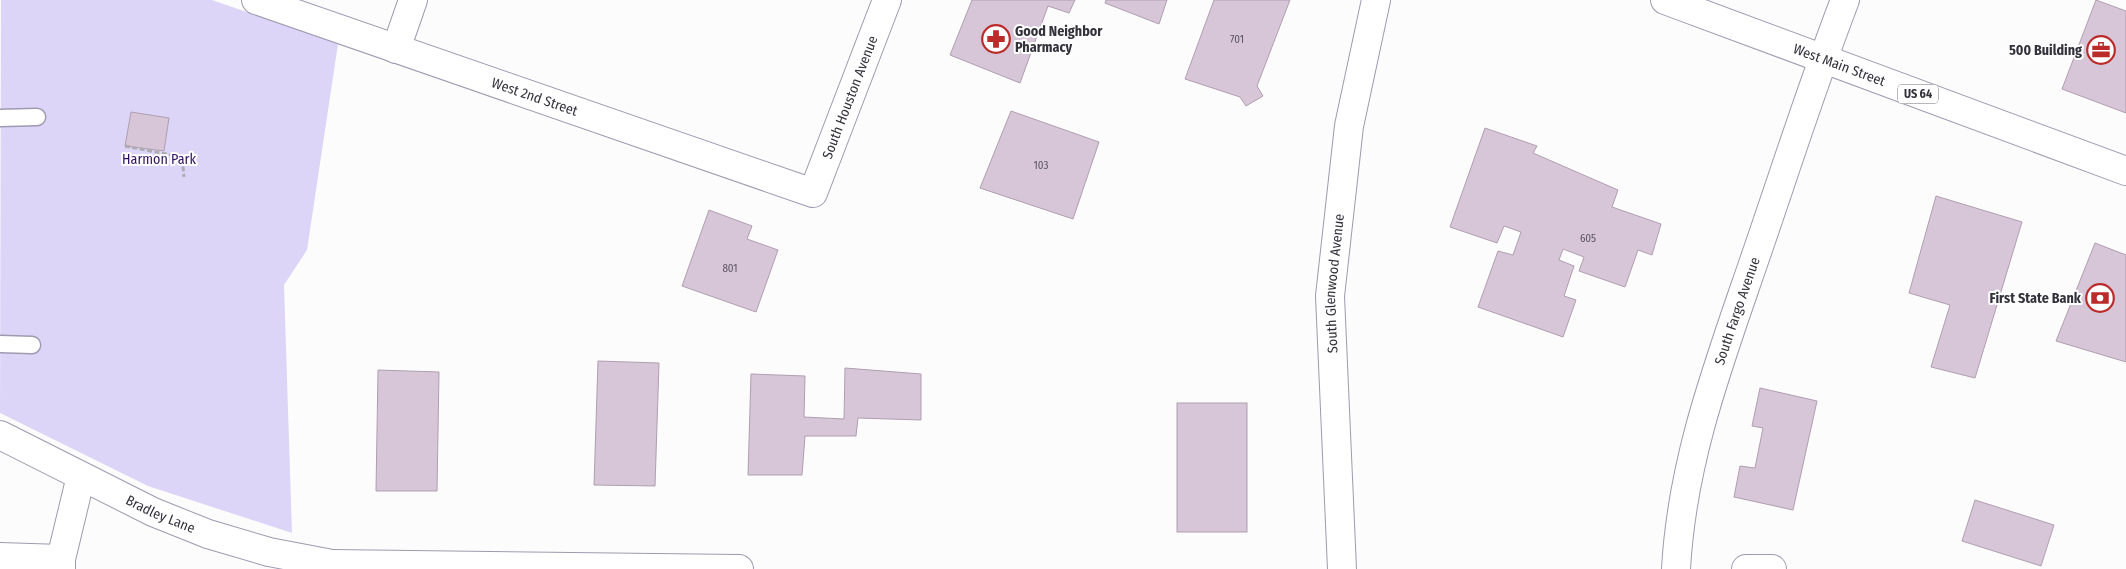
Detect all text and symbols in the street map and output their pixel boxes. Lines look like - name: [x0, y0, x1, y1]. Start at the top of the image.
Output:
- place label: Good Neighbor Pharmacy: [1015, 23, 1103, 56]
- pharmacy icon: Good Neighbor Pharmacy: [981, 24, 1011, 54]
- street label: South Houston Avenue: [819, 33, 882, 162]
- house number: 701: [1230, 33, 1244, 46]
- office icon: 500 Building: [2086, 35, 2116, 65]
- street label: West Main Street: [1791, 40, 1888, 90]
- place label: 500 Building: [2009, 42, 2082, 59]
- street label: West 2nd Street: [489, 74, 580, 120]
- road number: US 64: [1898, 85, 1938, 104]
- park label: Harmon Park: [122, 151, 196, 168]
- house number: 103: [1034, 159, 1048, 172]
- street label: South Glenwood Avenue: [1322, 213, 1348, 353]
- house number: 605: [1580, 232, 1596, 245]
- street label: South Fargo Avenue: [1711, 255, 1764, 367]
- house number: 801: [722, 262, 738, 275]
- bank icon: First State Bank: [2085, 283, 2115, 313]
- place label: First State Bank: [1990, 290, 2082, 307]
- street label: Bradley Lane: [123, 492, 198, 537]

